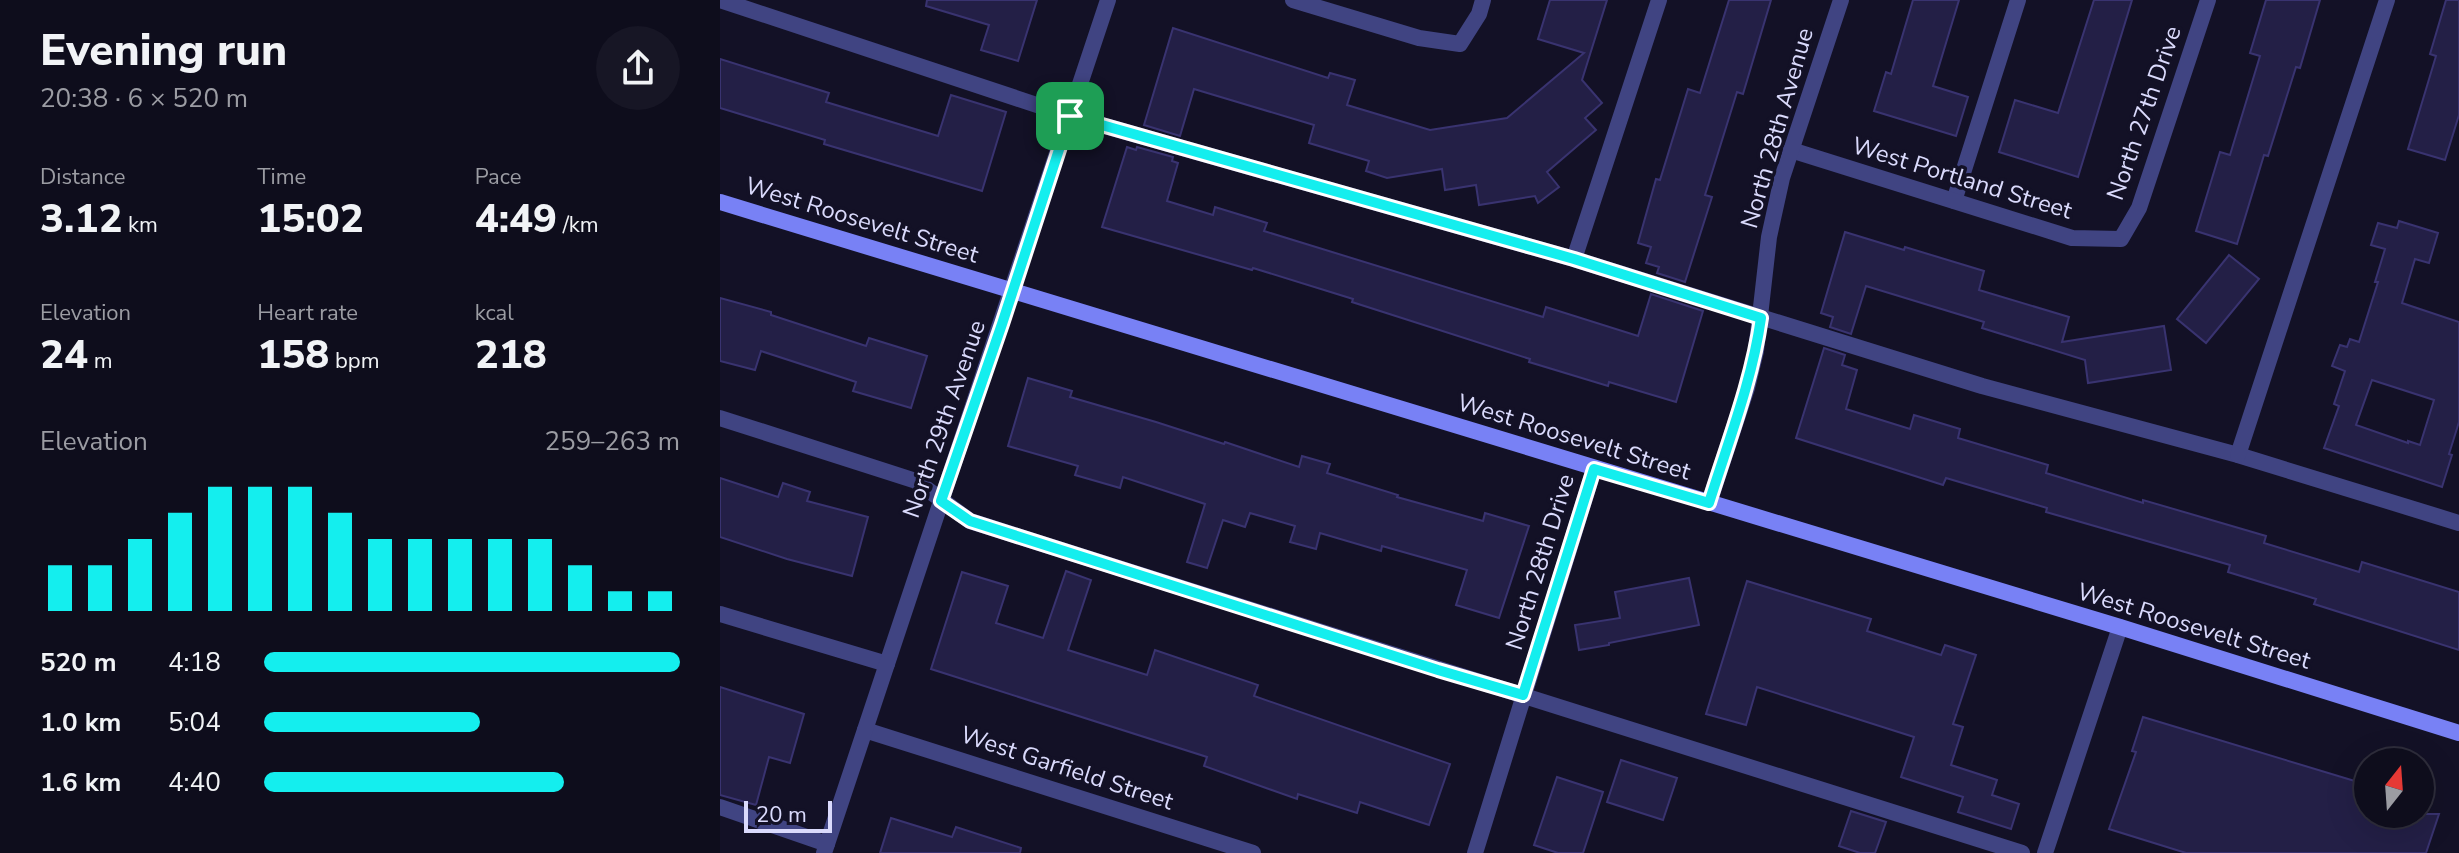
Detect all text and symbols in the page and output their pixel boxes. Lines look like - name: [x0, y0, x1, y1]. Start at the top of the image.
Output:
- text: Evening run: [40, 21, 287, 81]
- street label: North 27th Drive: [2099, 22, 2189, 204]
- street label: North 28th Avenue: [1733, 24, 1821, 232]
- button: share: [596, 26, 680, 110]
- text: 20:38 · 6 × 520 m: [40, 81, 248, 116]
- pin: [1036, 82, 1104, 150]
- icon: arrive: [1048, 94, 1092, 138]
- street label: West Portland Street: [1848, 129, 2077, 227]
- text: Distance: [40, 162, 125, 192]
- text: Time: [257, 162, 306, 192]
- text: Pace: [475, 162, 521, 192]
- street label: West Roosevelt Street: [741, 169, 983, 271]
- text: 3.12: [40, 192, 122, 246]
- text: 15:02: [257, 192, 364, 246]
- text: 4:49: [475, 192, 557, 246]
- text: km: [122, 210, 158, 240]
- text: /km: [557, 210, 599, 240]
- text: Elevation: [40, 298, 131, 328]
- text: Heart rate: [257, 298, 358, 328]
- text: kcal: [475, 298, 514, 328]
- street label: North 29th Avenue: [895, 316, 993, 522]
- text: 24: [40, 328, 88, 382]
- text: 158: [257, 328, 329, 382]
- text: 218: [475, 328, 547, 382]
- text: m: [88, 346, 113, 376]
- text: bpm: [329, 346, 379, 376]
- street label: West Roosevelt Street: [1453, 386, 1695, 488]
- text: Elevation: [40, 424, 148, 459]
- text: 259–263 m: [544, 424, 680, 459]
- street label: North 28th Drive: [1498, 470, 1582, 654]
- street label: West Roosevelt Street: [2073, 575, 2315, 677]
- text: 520 m: [40, 645, 117, 680]
- text: 4:18: [168, 645, 221, 680]
- text: 1.0 km: [40, 705, 121, 740]
- text: 5:04: [168, 705, 221, 740]
- street label: West Garfield Street: [957, 718, 1178, 818]
- north arrow: [2354, 748, 2434, 828]
- map controls: [2354, 748, 2434, 828]
- text: 1.6 km: [40, 765, 121, 800]
- text: 4:40: [168, 765, 221, 800]
- scale bar: [744, 797, 832, 833]
- text: 20 m: [756, 800, 807, 830]

